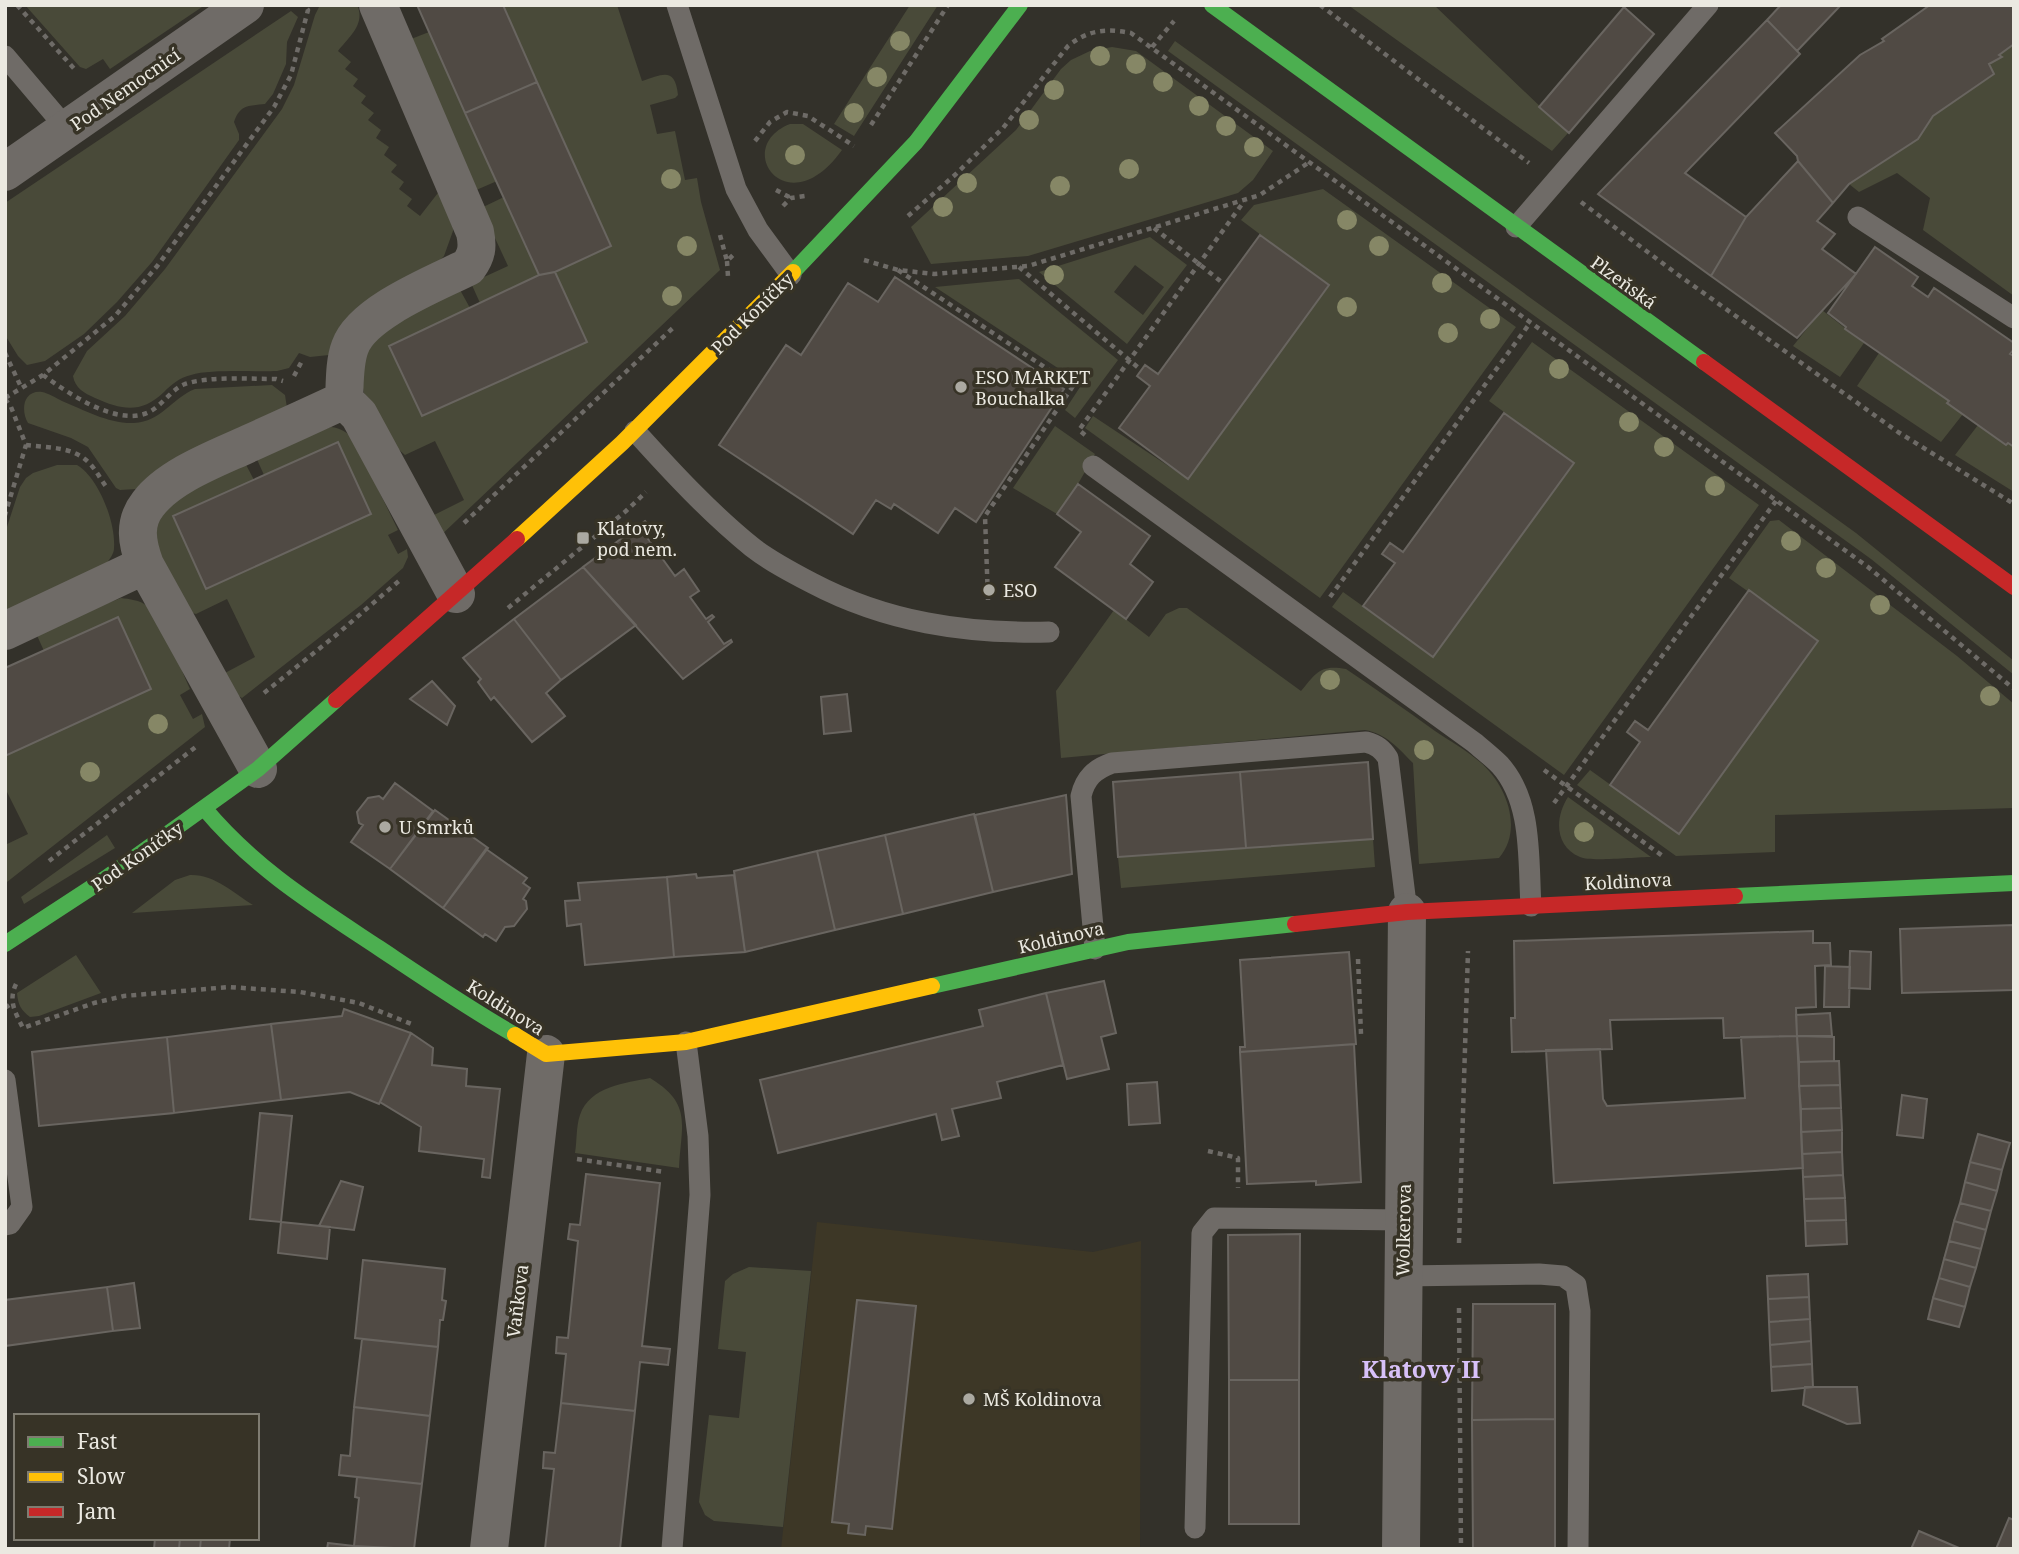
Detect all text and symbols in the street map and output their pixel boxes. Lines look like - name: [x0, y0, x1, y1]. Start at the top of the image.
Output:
- street label: Pod Nemocnicí: [65, 42, 185, 136]
- street label: Plzeňská: [1586, 250, 1662, 314]
- street label: Pod Koníčky: [706, 266, 799, 359]
- place label: ESO MARKET Bouchalka: [975, 365, 1090, 410]
- marker: ESO MARKET Bouchalka: [953, 379, 969, 395]
- place label: Klatovy, pod nem.: [597, 516, 677, 561]
- marker: Klatovy, pod nem.: [575, 530, 591, 546]
- place label: ESO: [1003, 578, 1037, 602]
- marker: ESO: [981, 582, 997, 598]
- street label: Pod Koníčky: [86, 815, 188, 896]
- place label: U Smrků: [399, 815, 474, 839]
- marker: U Smrků: [377, 819, 393, 835]
- street label: Koldinova: [1584, 867, 1672, 895]
- street label: Koldinova: [1016, 915, 1106, 959]
- street label: Koldinova: [463, 974, 549, 1040]
- street label: Wolkerova: [1390, 1183, 1416, 1277]
- street label: Vaňkova: [501, 1263, 533, 1339]
- district label: Klatovy II: [1362, 1352, 1480, 1385]
- place label: MŠ Koldinova: [983, 1387, 1102, 1411]
- marker: MŠ Koldinova: [961, 1391, 977, 1407]
- legend: [14, 1414, 259, 1540]
- text: Fast: [77, 1427, 117, 1455]
- text: Slow: [77, 1462, 126, 1490]
- text: Jam: [76, 1497, 116, 1525]

